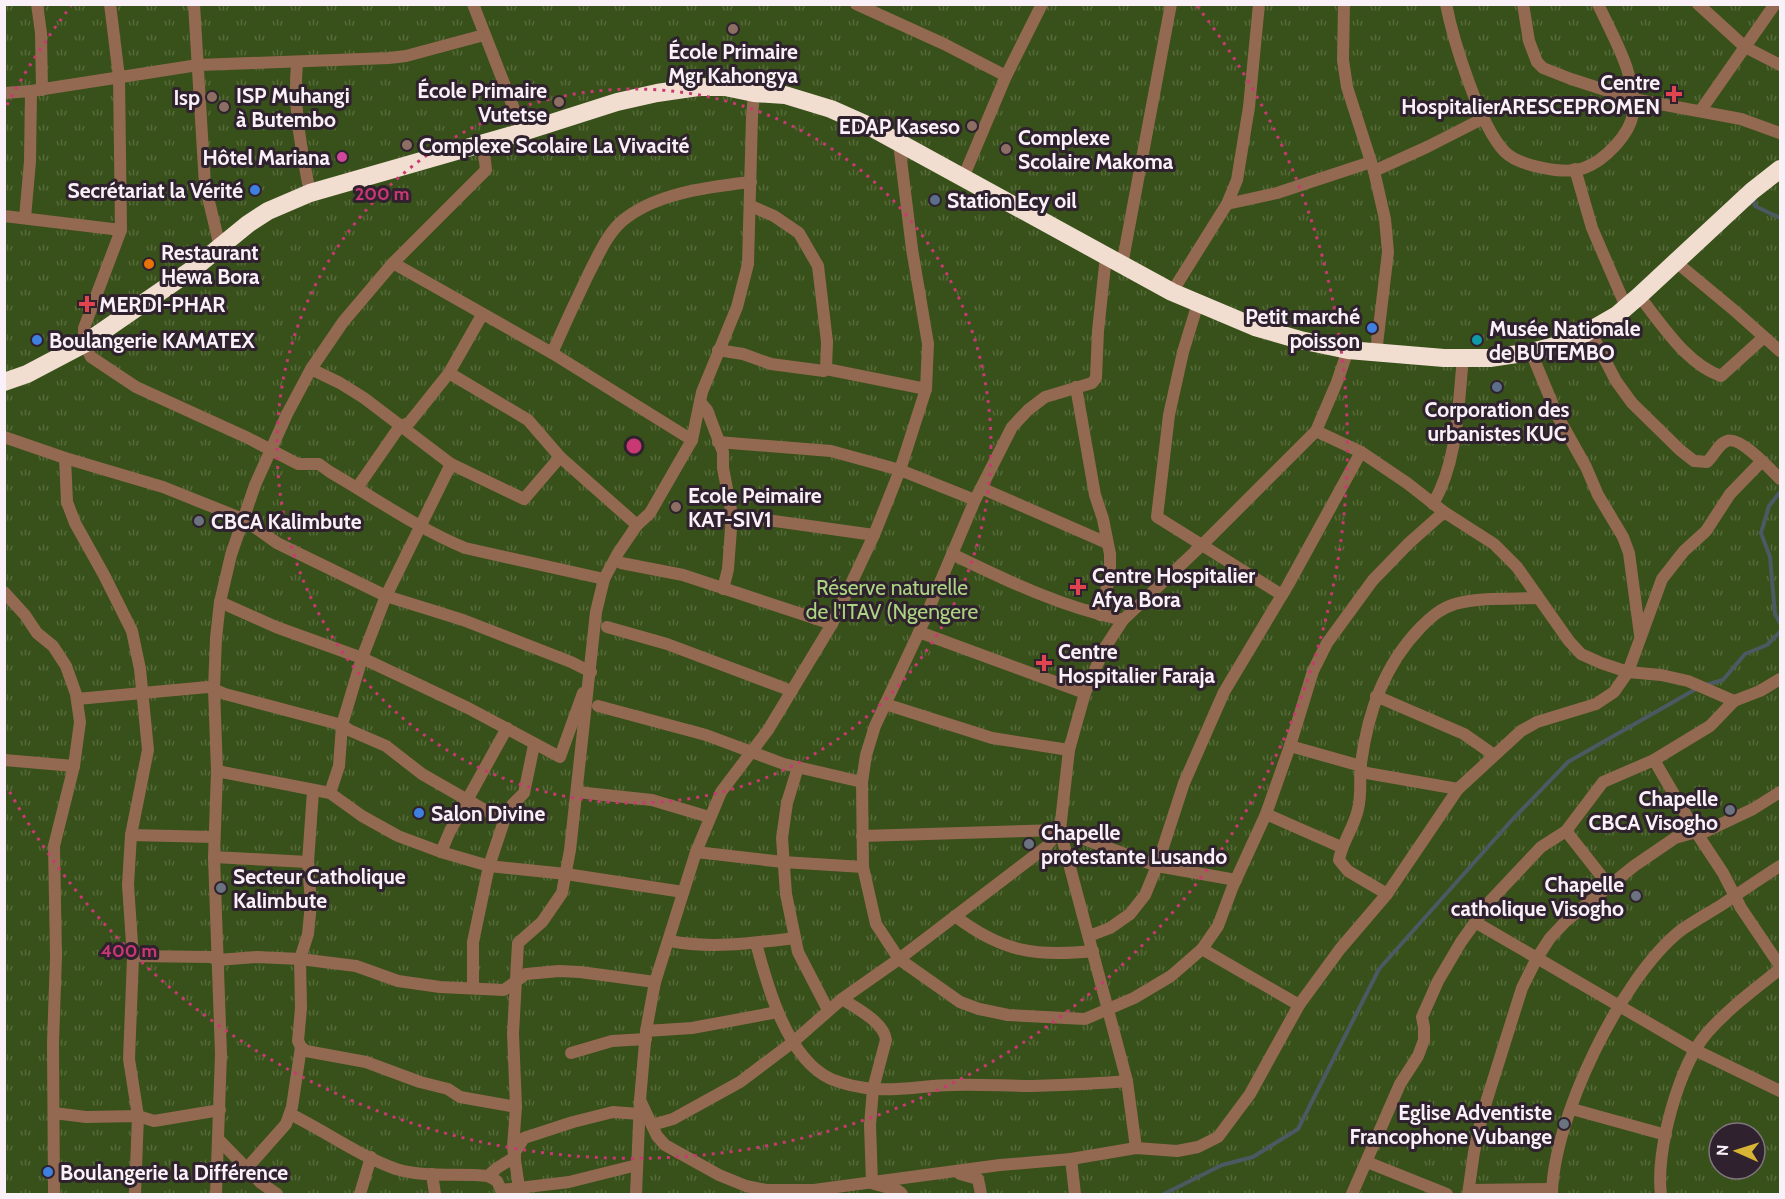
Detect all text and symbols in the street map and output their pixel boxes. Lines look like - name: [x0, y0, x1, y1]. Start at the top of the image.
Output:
- marker: École Primaire Mgr Kahongya: [726, 22, 740, 36]
- place label: École Primaire Mgr Kahongya: [668, 39, 799, 88]
- place label: Centre HospitalierARESCEPROMEN: [1401, 70, 1660, 119]
- place label: École Primaire Vutetse: [417, 78, 547, 127]
- place label: ISP Muhangi à Butembo: [236, 83, 350, 132]
- place label: Isp: [173, 85, 200, 110]
- marker: Centre HospitalierARESCEPROMEN: [1665, 85, 1683, 103]
- marker: Isp: [205, 90, 219, 104]
- marker: École Primaire Vutetse: [552, 95, 566, 109]
- marker: ISP Muhangi à Butembo: [217, 100, 231, 114]
- place label: EDAP Kaseso: [839, 114, 960, 139]
- marker: EDAP Kaseso: [965, 119, 979, 133]
- place label: Complexe Scolaire Makoma: [1018, 125, 1174, 174]
- place label: Complexe Scolaire La Vivacité: [419, 133, 690, 158]
- marker: Complexe Scolaire La Vivacité: [400, 138, 414, 152]
- marker: Complexe Scolaire Makoma: [999, 142, 1013, 156]
- place label: Hôtel Mariana: [203, 145, 331, 170]
- marker: Hôtel Mariana: [335, 150, 349, 164]
- place label: Secrétariat la Vérité: [68, 178, 243, 203]
- marker: Secrétariat la Vérité: [248, 183, 262, 197]
- text: 200 m: [355, 183, 409, 205]
- place label: Station Ecy oil: [947, 188, 1077, 213]
- marker: Station Ecy oil: [928, 193, 942, 207]
- place label: Restaurant Hewa Bora: [161, 240, 260, 289]
- marker: Restaurant Hewa Bora: [142, 257, 156, 271]
- place label: MERDI-PHAR: [99, 292, 225, 317]
- marker: MERDI-PHAR: [80, 297, 94, 311]
- place label: Petit marché poisson: [1245, 304, 1360, 353]
- place label: Musée Nationale de BUTEMBO: [1489, 316, 1641, 365]
- marker: Petit marché poisson: [1365, 321, 1379, 335]
- place label: Boulangerie KAMATEX: [49, 328, 255, 353]
- marker: Boulangerie KAMATEX: [30, 333, 44, 347]
- marker: Musée Nationale de BUTEMBO: [1470, 333, 1484, 347]
- marker: Corporation des urbanistes KUC: [1490, 380, 1504, 394]
- place label: Corporation des urbanistes KUC: [1425, 397, 1570, 446]
- centre of rings: [624, 436, 644, 456]
- place label: Ecole Peimaire KAT-SIV1: [688, 483, 822, 532]
- marker: Ecole Peimaire KAT-SIV1: [669, 500, 683, 514]
- place label: CBCA Kalimbute: [211, 509, 362, 534]
- marker: CBCA Kalimbute: [192, 514, 206, 528]
- place label: Centre Hospitalier Afya Bora: [1092, 563, 1255, 612]
- park label: Réserve naturelle de l'ITAV (Ngengere: [806, 575, 978, 624]
- marker: Centre Hospitalier Afya Bora: [1069, 578, 1087, 596]
- place label: Centre Hospitalier Faraja: [1058, 639, 1216, 688]
- marker: Centre Hospitalier Faraja: [1035, 654, 1053, 672]
- place label: Chapelle CBCA Visogho: [1589, 786, 1718, 835]
- place label: Salon Divine: [431, 801, 545, 826]
- marker: Chapelle CBCA Visogho: [1723, 803, 1737, 817]
- marker: Salon Divine: [412, 806, 426, 820]
- place label: Chapelle protestante Lusando: [1041, 820, 1227, 869]
- marker: Chapelle protestante Lusando: [1022, 837, 1036, 851]
- place label: Secteur Catholique Kalimbute: [233, 864, 406, 913]
- place label: Chapelle catholique Visogho: [1451, 872, 1624, 921]
- marker: Secteur Catholique Kalimbute: [214, 881, 228, 895]
- marker: Chapelle catholique Visogho: [1629, 889, 1643, 903]
- text: 400 m: [101, 940, 157, 962]
- place label: Eglise Adventiste Francophone Vubange: [1350, 1100, 1552, 1149]
- marker: Eglise Adventiste Francophone Vubange: [1557, 1117, 1571, 1131]
- north arrow: [1707, 1121, 1767, 1181]
- text: N: [1713, 1144, 1732, 1156]
- place label: Boulangerie la Différence: [60, 1160, 288, 1185]
- marker: Boulangerie la Différence: [41, 1165, 55, 1179]

